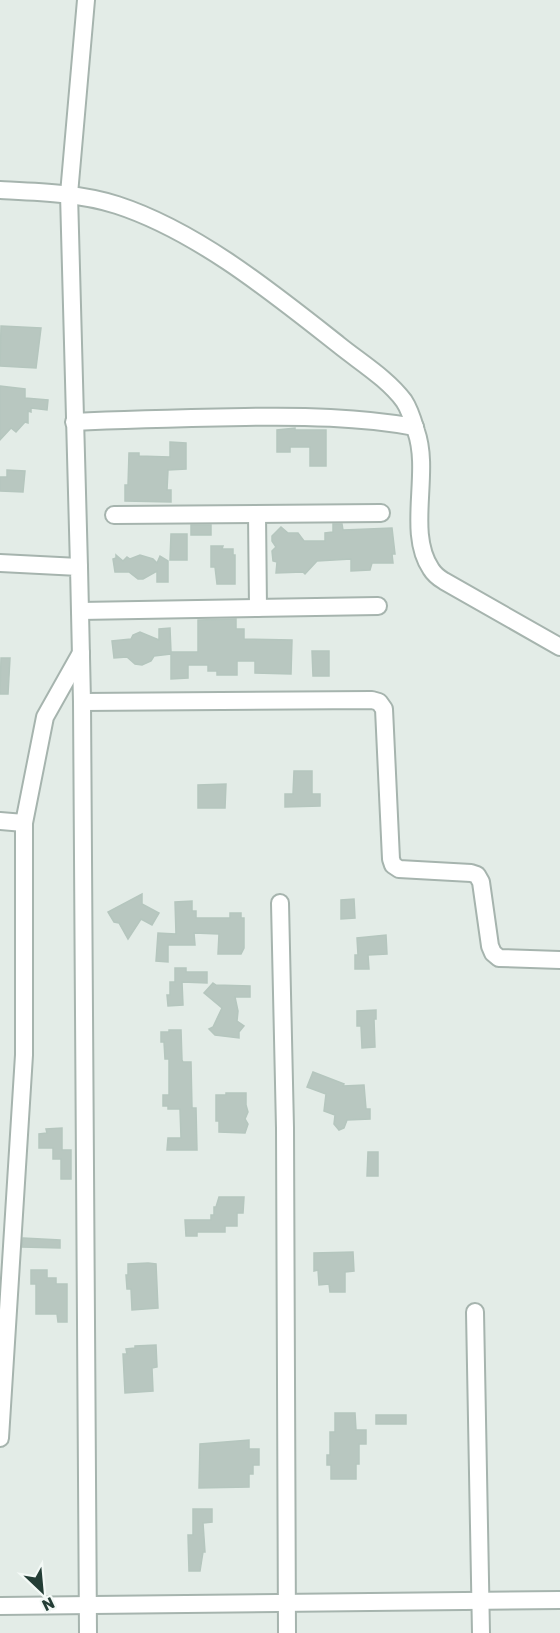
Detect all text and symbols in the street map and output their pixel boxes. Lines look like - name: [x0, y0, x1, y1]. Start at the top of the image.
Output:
- north arrow: [12, 1561, 72, 1621]
- text: N: [39, 1593, 58, 1615]

